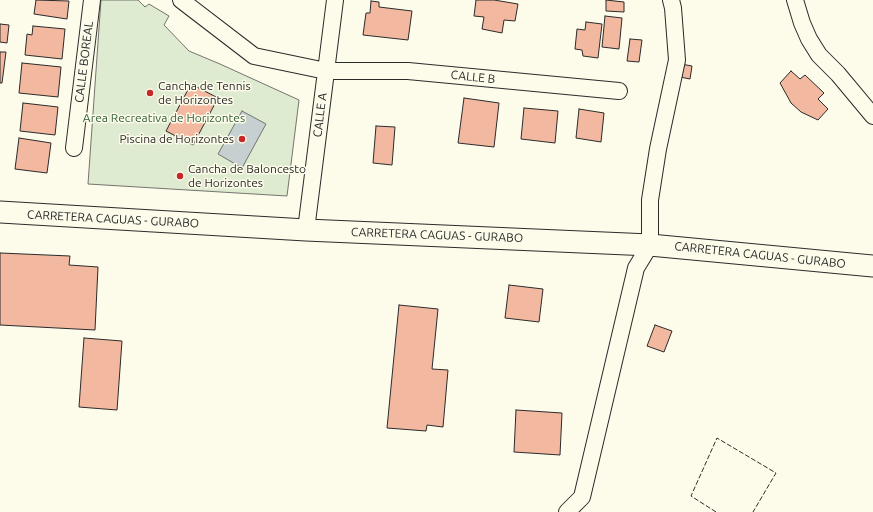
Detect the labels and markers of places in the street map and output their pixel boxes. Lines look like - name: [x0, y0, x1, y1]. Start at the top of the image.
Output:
- place label: Cancha de Tennis de Horizontes: [158, 79, 251, 107]
- marker: Cancha de Tennis de Horizontes: [145, 88, 155, 98]
- place label: Piscina de Horizontes: [119, 132, 234, 146]
- marker: Piscina de Horizontes: [237, 134, 247, 144]
- place label: Cancha de Baloncesto de Horizontes: [188, 162, 306, 190]
- marker: Cancha de Baloncesto de Horizontes: [175, 171, 185, 181]

